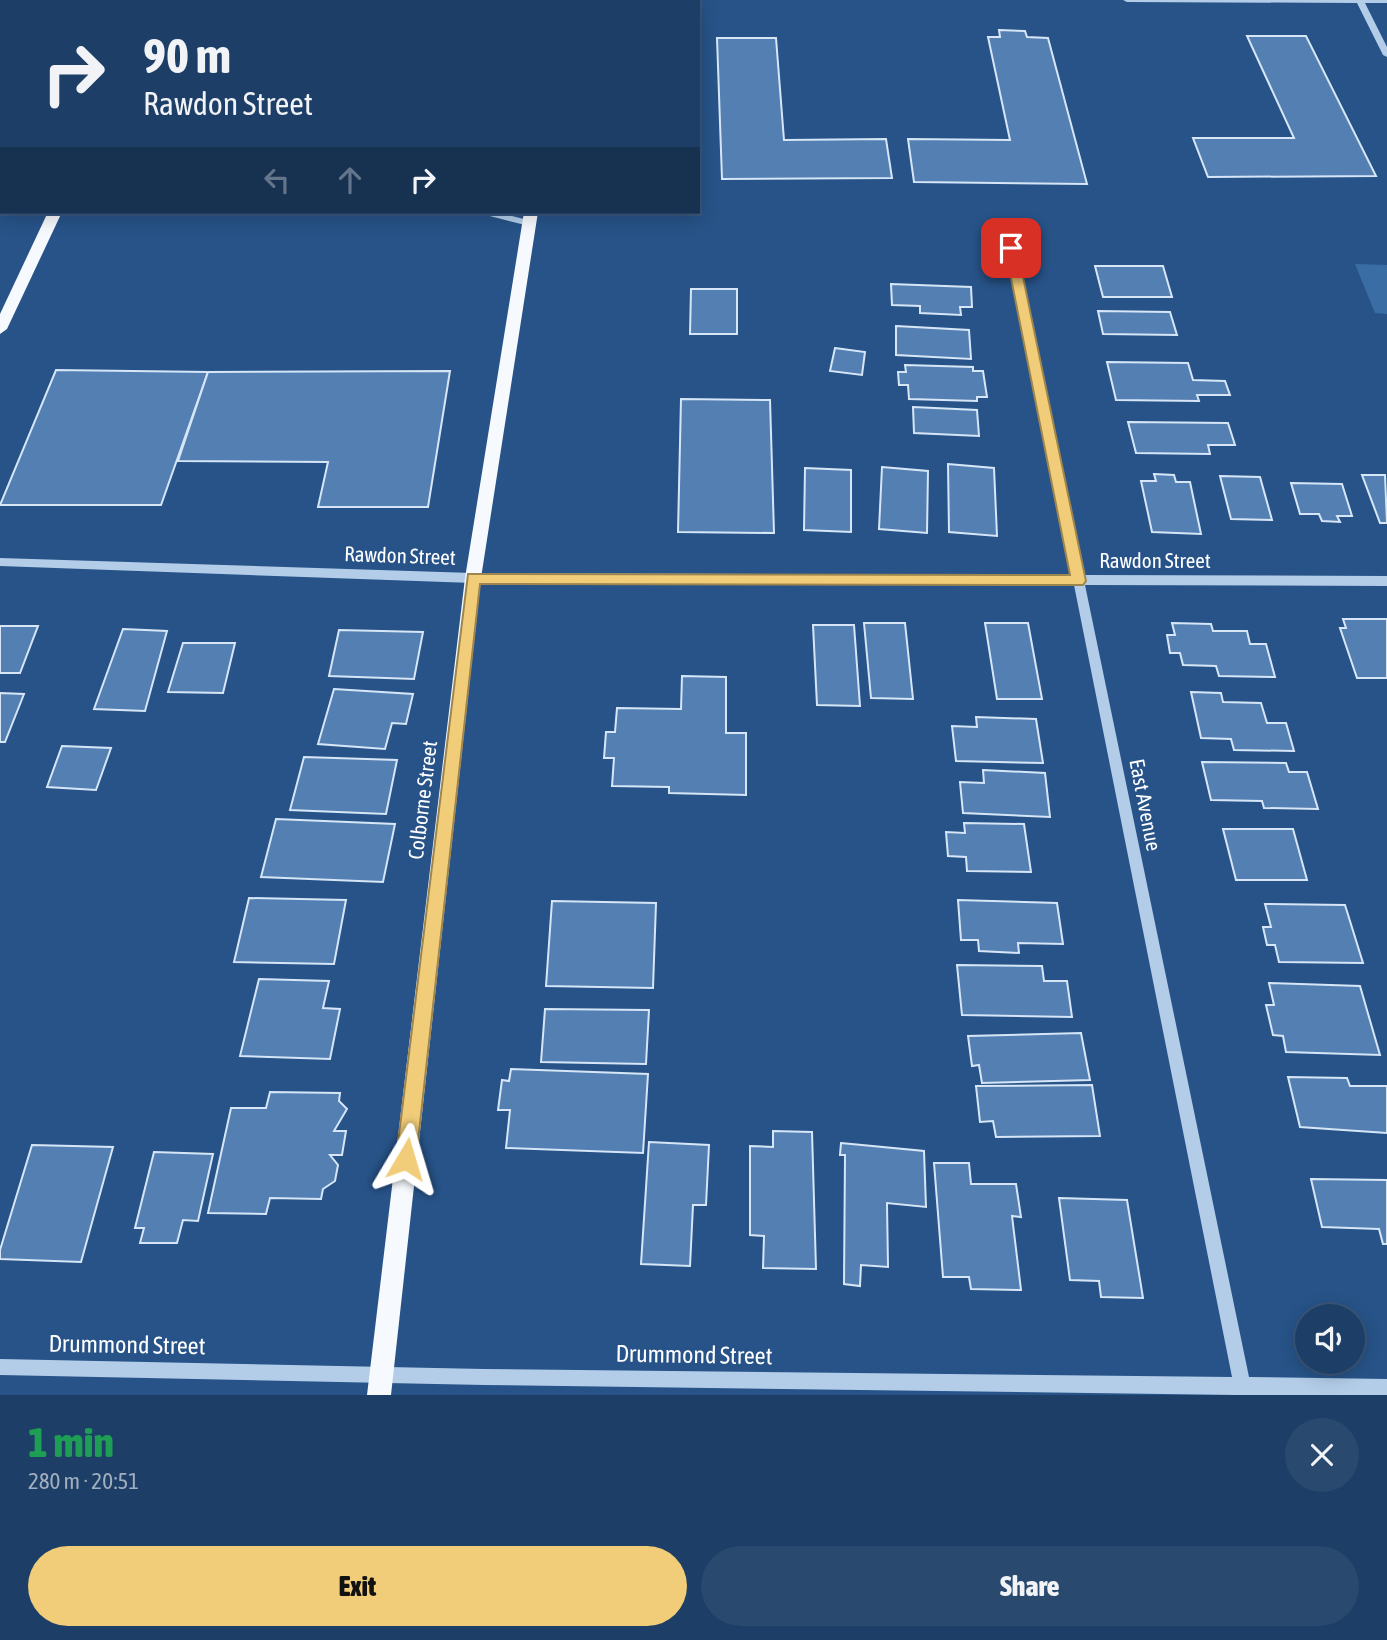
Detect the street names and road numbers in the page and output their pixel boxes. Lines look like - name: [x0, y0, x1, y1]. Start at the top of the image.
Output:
- street label: Rawdon Street: [344, 541, 456, 569]
- street label: Rawdon Street: [1099, 548, 1211, 572]
- street label: Colborne Street: [403, 739, 441, 861]
- street label: East Avenue: [1125, 757, 1167, 853]
- street label: Drummond Street: [48, 1330, 206, 1359]
- street label: Drummond Street: [615, 1340, 773, 1369]

